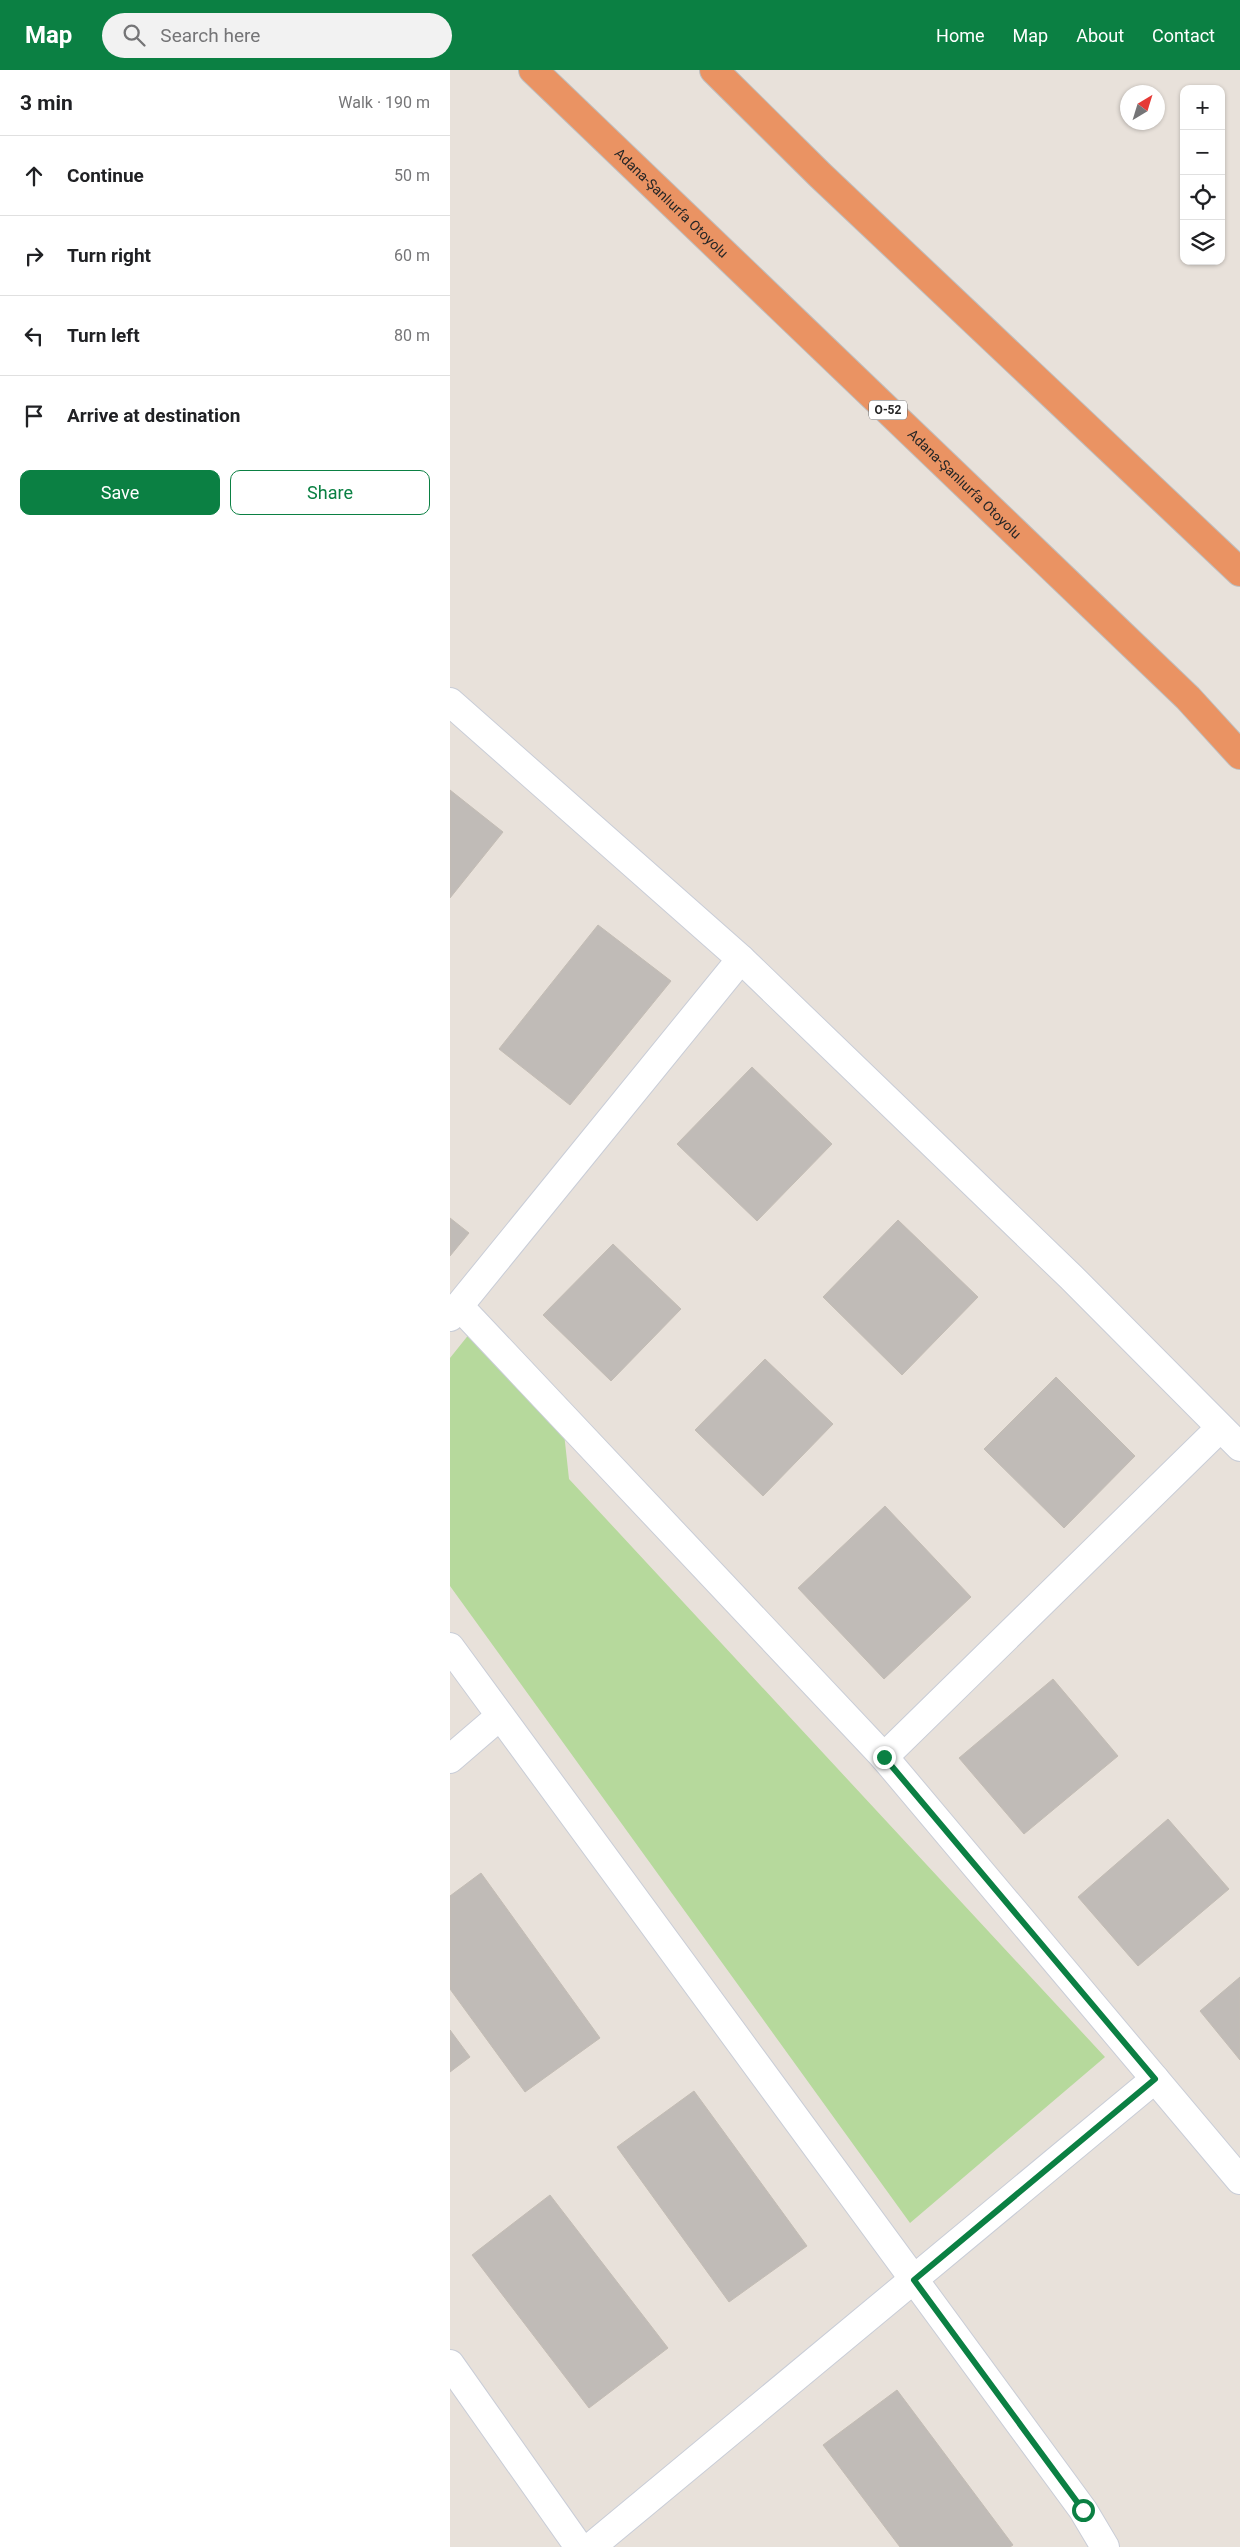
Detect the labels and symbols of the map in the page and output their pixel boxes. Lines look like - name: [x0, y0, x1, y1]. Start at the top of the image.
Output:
- north arrow: [1120, 85, 1165, 130]
- street label: Adana-Şanlıurfa Otoyolu: [612, 145, 731, 261]
- road number: O-52: [869, 400, 907, 420]
- street label: Adana-Şanlıurfa Otoyolu: [905, 426, 1025, 542]
- route end: [873, 1746, 896, 1769]
- route start: [1072, 2499, 1095, 2522]

